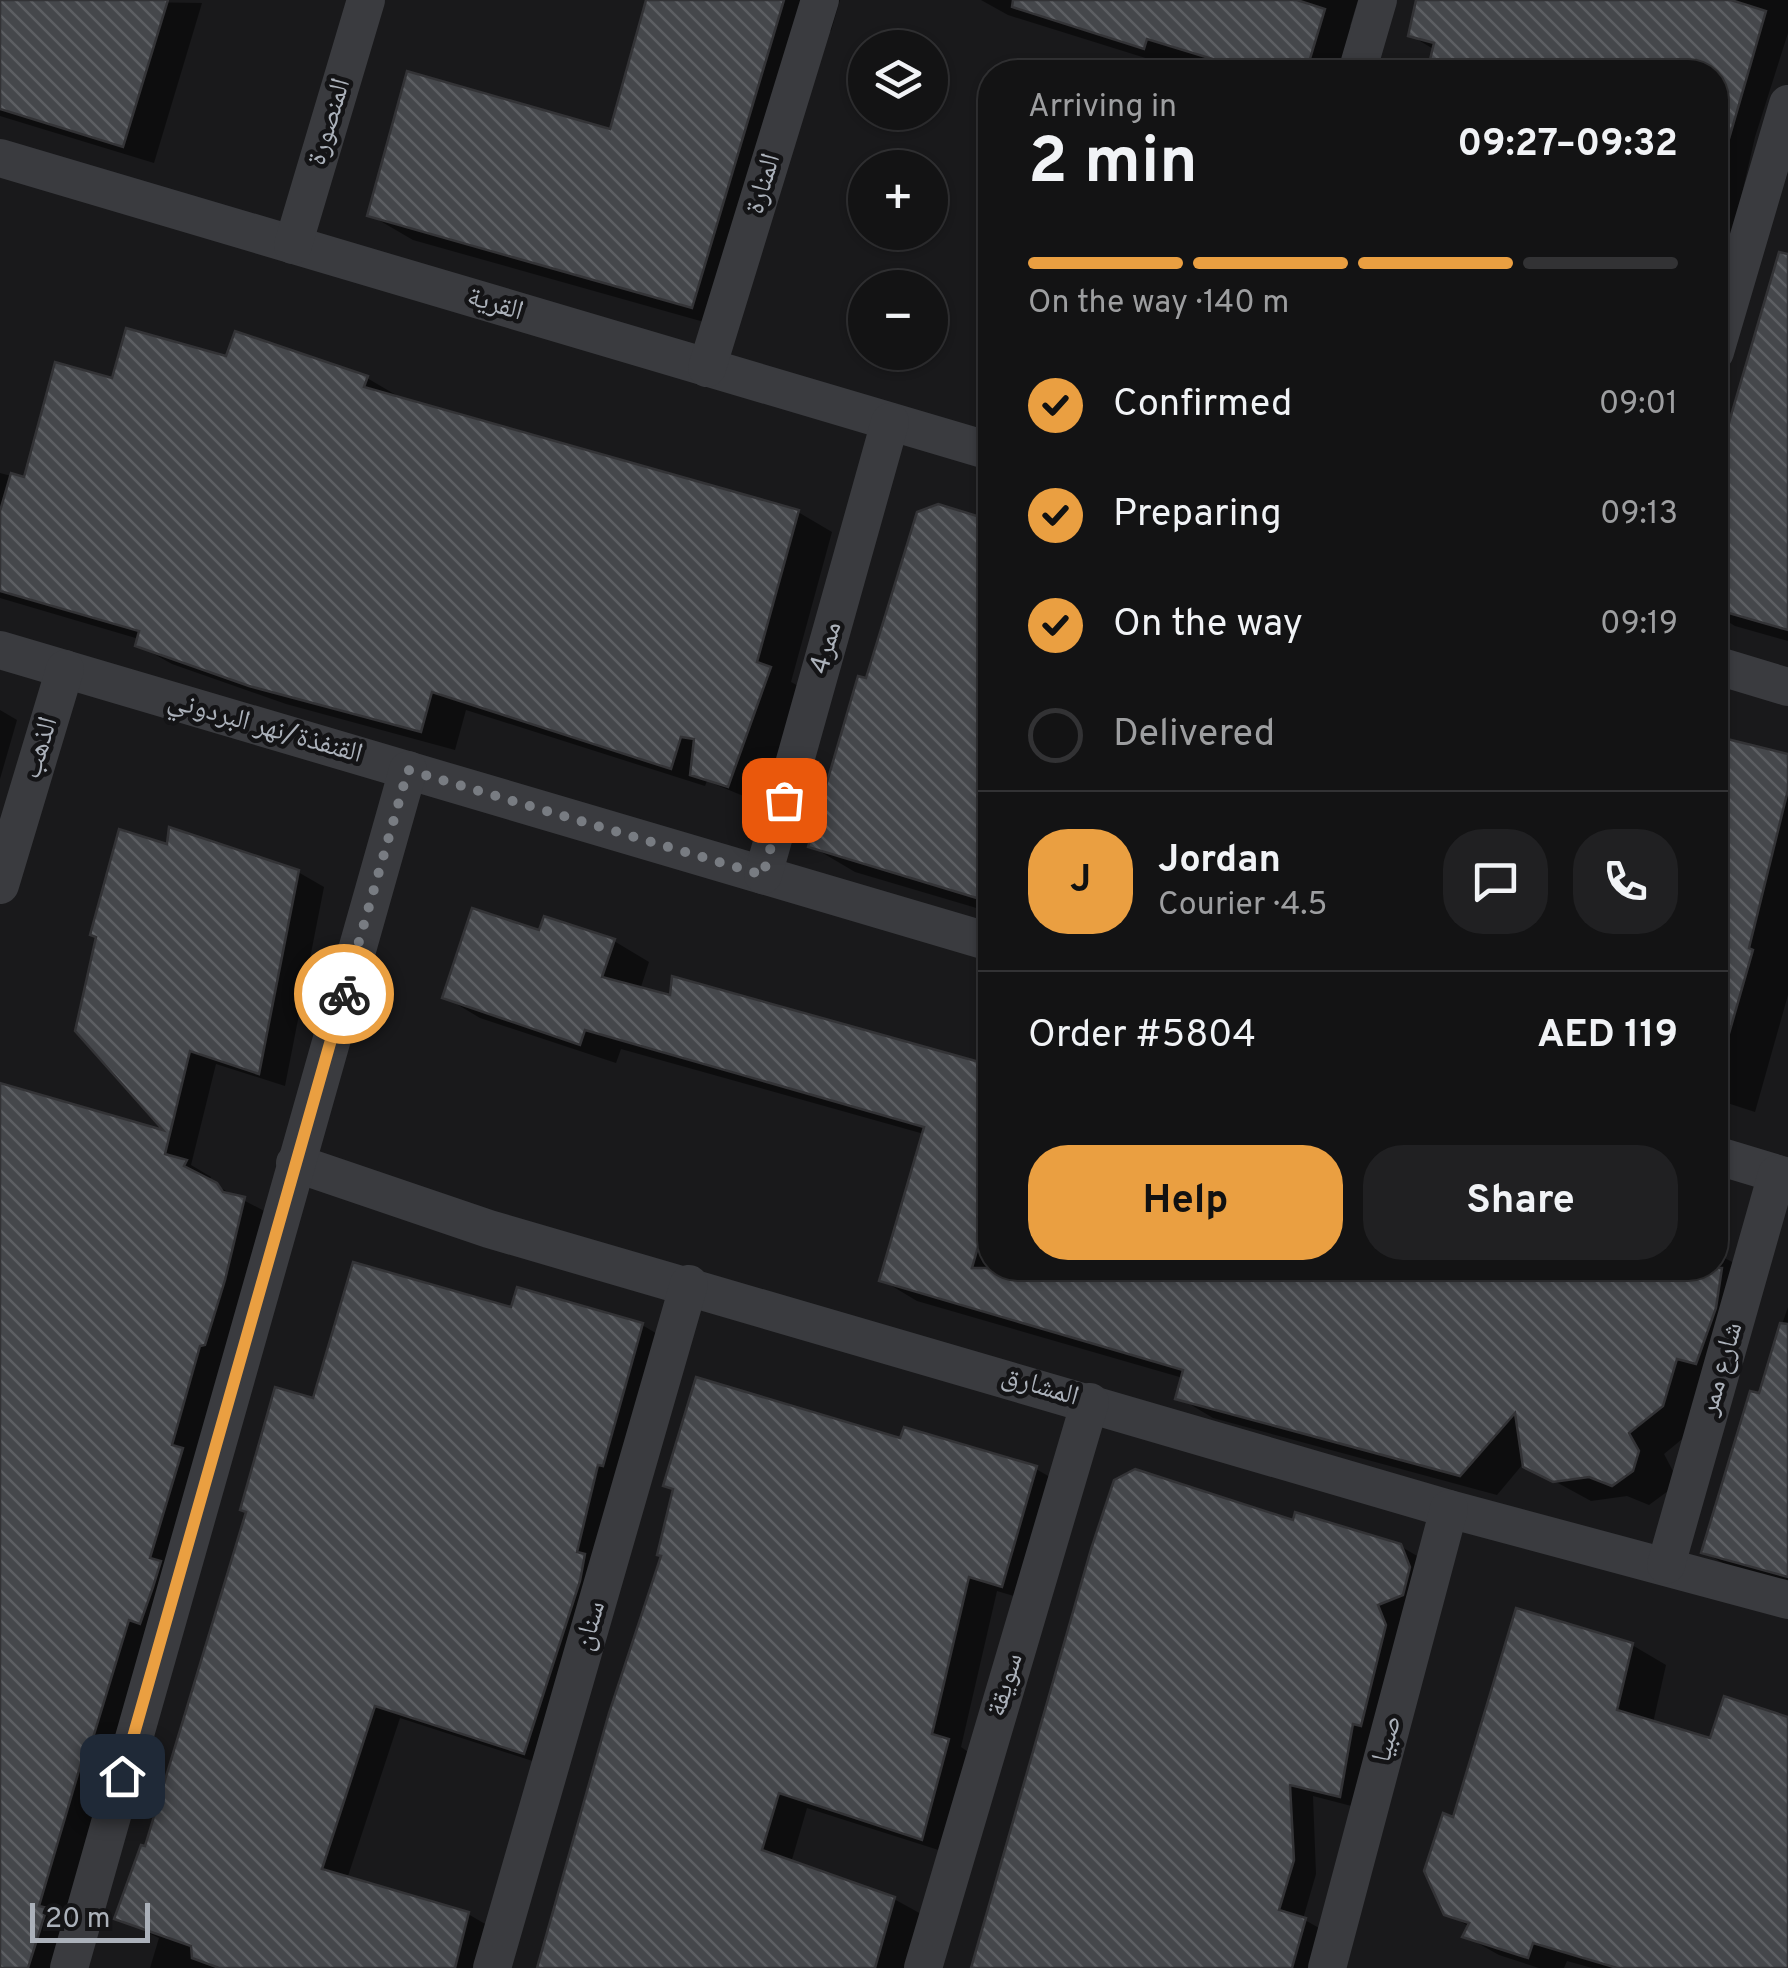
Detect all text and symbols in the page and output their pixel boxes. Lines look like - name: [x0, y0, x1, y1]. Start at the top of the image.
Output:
- map controls: [848, 30, 948, 370]
- button: layers: [848, 30, 948, 130]
- street label: المنصورة: [300, 74, 360, 170]
- text: Arriving in: [1028, 88, 1177, 128]
- text: 09:27–09:32: [1457, 121, 1678, 170]
- text: 2 min: [1028, 124, 1198, 206]
- street label: المنارة: [738, 149, 790, 219]
- button: +: [848, 150, 948, 250]
- button: −: [848, 270, 948, 370]
- street label: القرية: [462, 279, 528, 331]
- text: On the way · 140 m: [1028, 284, 1289, 324]
- icon: check: [1028, 378, 1083, 433]
- text: Confirmed: [1113, 381, 1292, 430]
- text: 09:01: [1599, 385, 1678, 425]
- icon: check: [1028, 488, 1083, 543]
- text: Preparing: [1113, 491, 1282, 540]
- text: 09:13: [1600, 495, 1678, 535]
- icon: check: [1028, 598, 1083, 653]
- text: On the way: [1113, 601, 1303, 650]
- text: 09:19: [1600, 605, 1678, 645]
- street label: ممر4: [802, 618, 852, 678]
- street label: القنفذة/نهر البردوني: [163, 683, 367, 775]
- text: Delivered: [1113, 711, 1275, 760]
- street label: الذهب: [15, 713, 67, 783]
- pin: [742, 758, 827, 843]
- icon: bag: [757, 773, 812, 828]
- button: chat: [1443, 829, 1548, 934]
- button: phone: [1573, 829, 1678, 934]
- text: Jordan: [1158, 837, 1281, 886]
- text: J: [1070, 857, 1091, 906]
- text: Courier · 4.5: [1158, 886, 1327, 926]
- courier: [294, 944, 394, 1044]
- icon: bike: [317, 967, 372, 1022]
- text: Order #5804: [1028, 1012, 1256, 1061]
- text: AED 119: [1537, 1012, 1678, 1061]
- button: Help: [1028, 1145, 1343, 1260]
- button: Share: [1363, 1145, 1678, 1260]
- street label: شارع ممر: [1691, 1318, 1752, 1421]
- street label: المشارق: [997, 1358, 1083, 1416]
- street label: سنان: [567, 1597, 615, 1655]
- street label: سويقة: [979, 1649, 1033, 1721]
- street label: صبيا: [1364, 1711, 1412, 1767]
- pin: [80, 1734, 165, 1819]
- icon: home: [95, 1749, 150, 1804]
- scale bar: [30, 1898, 150, 1942]
- text: 20 m: [45, 1902, 110, 1938]

